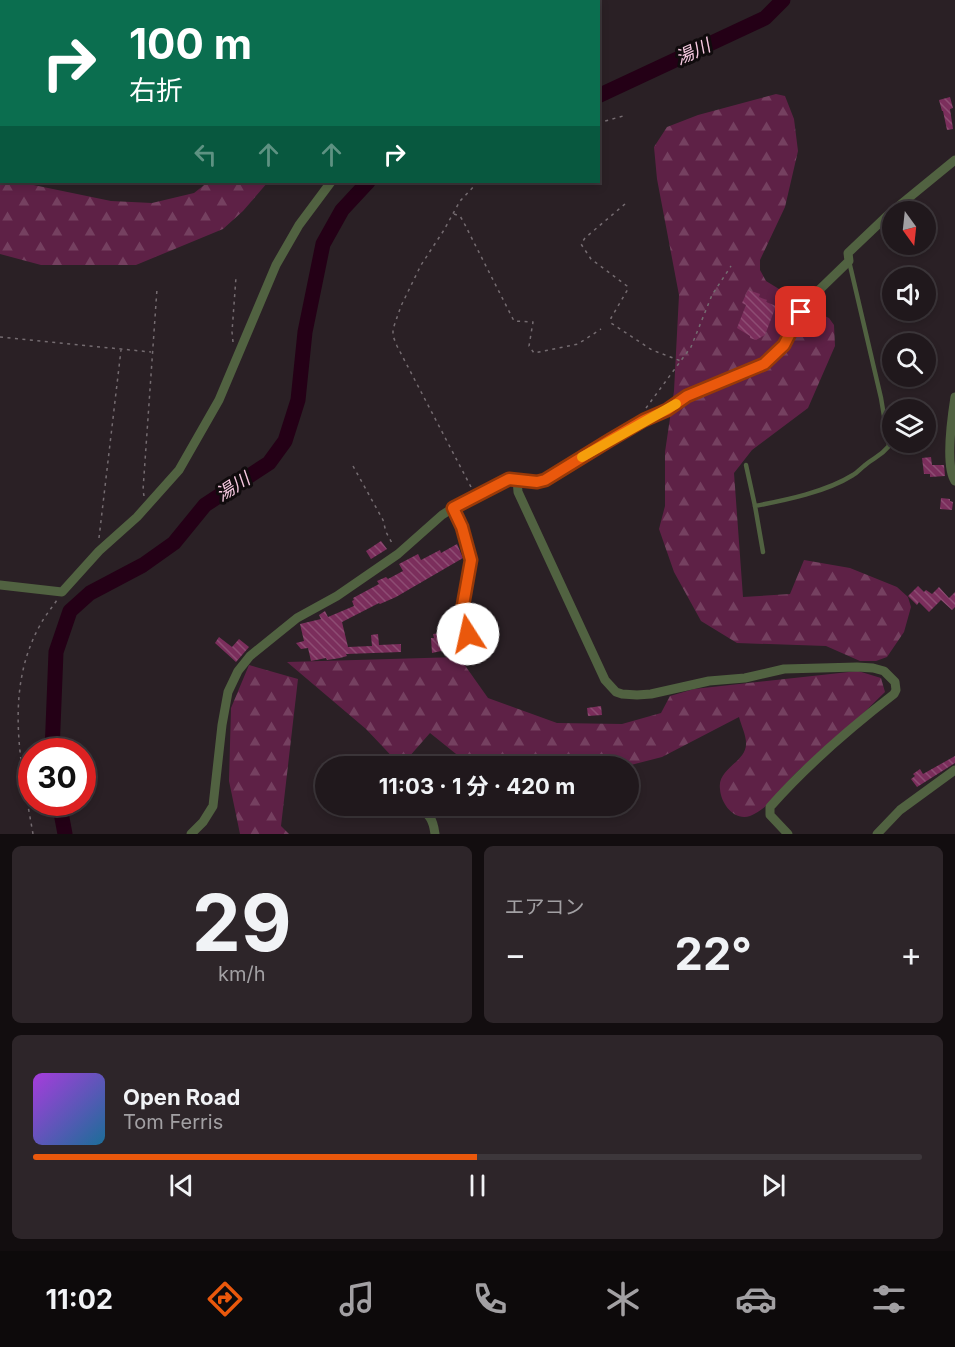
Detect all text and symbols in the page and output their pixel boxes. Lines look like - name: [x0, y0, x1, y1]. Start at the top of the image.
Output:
- text: 100 m: [129, 18, 252, 69]
- icon: right: [30, 24, 108, 102]
- water label: 湯川: [672, 34, 715, 69]
- text: 右折: [129, 74, 183, 107]
- icon: left: [189, 138, 222, 171]
- icon: ahead: [252, 138, 285, 171]
- icon: ahead: [315, 138, 348, 171]
- icon: right: [378, 138, 411, 171]
- north arrow: [882, 201, 936, 255]
- map controls: [882, 201, 936, 453]
- button: sound: [882, 267, 936, 321]
- pin: [775, 286, 826, 337]
- icon: arrive: [784, 295, 817, 328]
- button: search: [882, 333, 936, 387]
- button: layers: [882, 399, 936, 453]
- water label: 湯川: [212, 467, 255, 505]
- position arrow: [436, 602, 500, 666]
- speed limit sign: 30: [18, 738, 96, 816]
- text: 11:03 · 1 分 · 420 m: [379, 773, 575, 799]
- text: 29: [192, 875, 292, 970]
- text: エアコン: [505, 895, 585, 919]
- text: 22°: [675, 926, 752, 981]
- text: −: [505, 934, 526, 974]
- text: +: [900, 934, 922, 974]
- text: km/h: [218, 962, 266, 986]
- text: Open Road: [123, 1084, 240, 1110]
- text: Tom Ferris: [123, 1110, 223, 1134]
- icon: previous: [165, 1169, 198, 1202]
- icon: pause: [461, 1169, 494, 1202]
- icon: next: [757, 1169, 790, 1202]
- icon: directions: [204, 1278, 246, 1320]
- icon: music: [336, 1278, 378, 1320]
- icon: phone: [469, 1278, 511, 1320]
- icon: climate: [602, 1278, 644, 1320]
- icon: car: [735, 1278, 777, 1320]
- icon: filters: [868, 1278, 910, 1320]
- text: 11:02: [45, 1283, 113, 1316]

